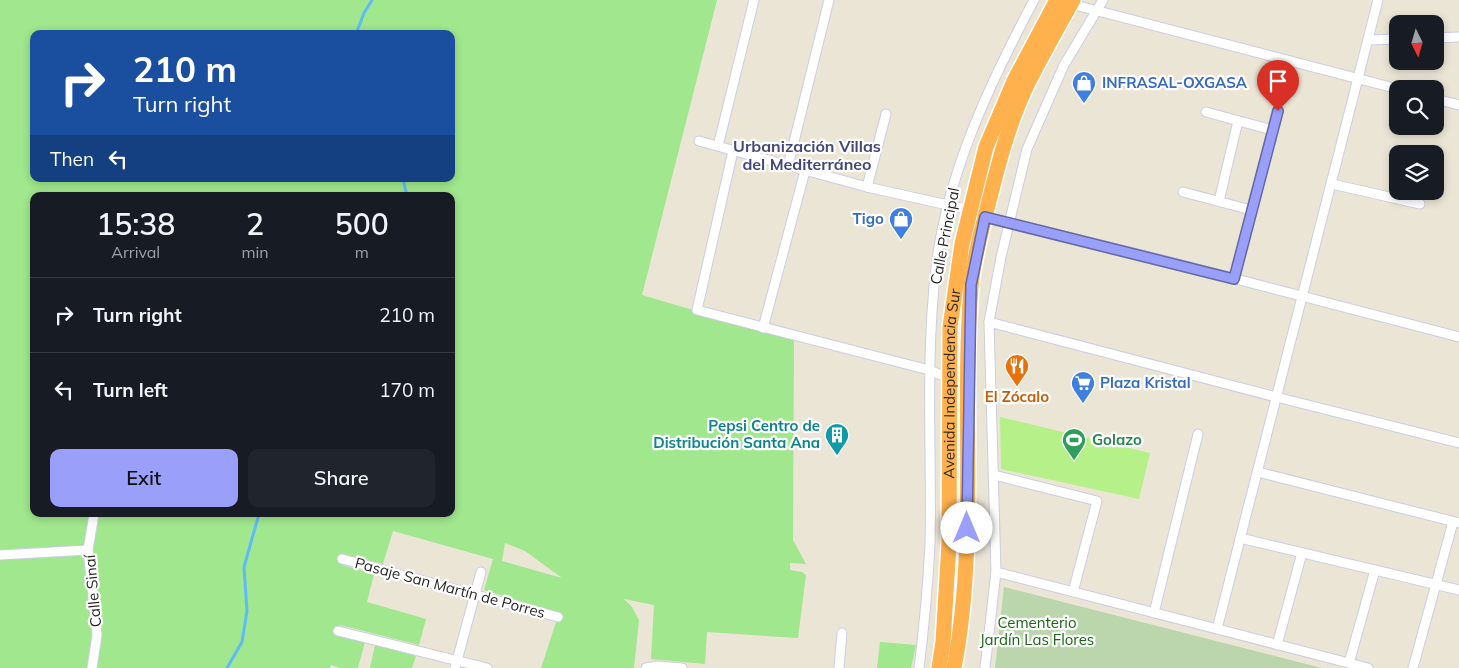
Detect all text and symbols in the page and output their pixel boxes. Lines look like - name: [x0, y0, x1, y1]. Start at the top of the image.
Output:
- north arrow: [1389, 15, 1444, 70]
- map controls: [1389, 15, 1444, 200]
- text: 210 m: [133, 47, 237, 91]
- icon: right: [50, 50, 115, 115]
- pin: [1257, 60, 1299, 111]
- icon: arrive: [1264, 67, 1292, 95]
- shop icon: INFRASAL-OXGASA: [1071, 70, 1097, 104]
- place label: INFRASAL-OXGASA: [1102, 73, 1248, 92]
- button: search: [1389, 80, 1444, 135]
- text: Turn right: [133, 90, 231, 118]
- district label: Urbanización Villas del Mediterráneo: [733, 136, 881, 174]
- icon: left: [104, 145, 132, 173]
- button: layers: [1389, 145, 1444, 200]
- text: Then: [50, 147, 94, 171]
- street label: Calle Principal: [926, 186, 963, 286]
- text: 15:38: [96, 205, 175, 243]
- text: 2: [246, 205, 264, 243]
- text: 500: [335, 205, 389, 243]
- shop icon: Tigo: [888, 206, 914, 240]
- place label: Tigo: [853, 209, 884, 228]
- text: Arrival: [111, 242, 160, 262]
- text: min: [241, 242, 269, 262]
- text: m: [355, 242, 369, 262]
- street label: Avenida Independencia Sur: [939, 287, 965, 479]
- icon: right: [50, 301, 78, 329]
- text: Turn right: [93, 303, 182, 327]
- text: 210 m: [379, 303, 435, 327]
- restaurant icon: El Zócalo: [1004, 353, 1030, 387]
- supermarket icon: Plaza Kristal: [1070, 370, 1096, 404]
- place label: Plaza Kristal: [1100, 373, 1191, 392]
- icon: left: [50, 376, 78, 404]
- text: Turn left: [93, 378, 168, 402]
- text: 170 m: [379, 378, 435, 402]
- place label: El Zócalo: [985, 387, 1049, 406]
- place label: Pepsi Centro de Distribución Santa Ana: [653, 416, 820, 452]
- building icon: Pepsi Centro de Distribución Santa Ana: [824, 422, 850, 456]
- sports icon: Golazo: [1061, 427, 1087, 461]
- place label: Golazo: [1092, 430, 1142, 449]
- button: Exit: [50, 449, 238, 507]
- button: Share: [248, 449, 435, 507]
- position arrow: [940, 501, 992, 553]
- street label: Calle Sinaí: [80, 553, 105, 628]
- street label: Pasaje San Martín de Porres: [353, 553, 547, 622]
- park label: Cementerio Jardín Las Flores: [980, 613, 1094, 649]

